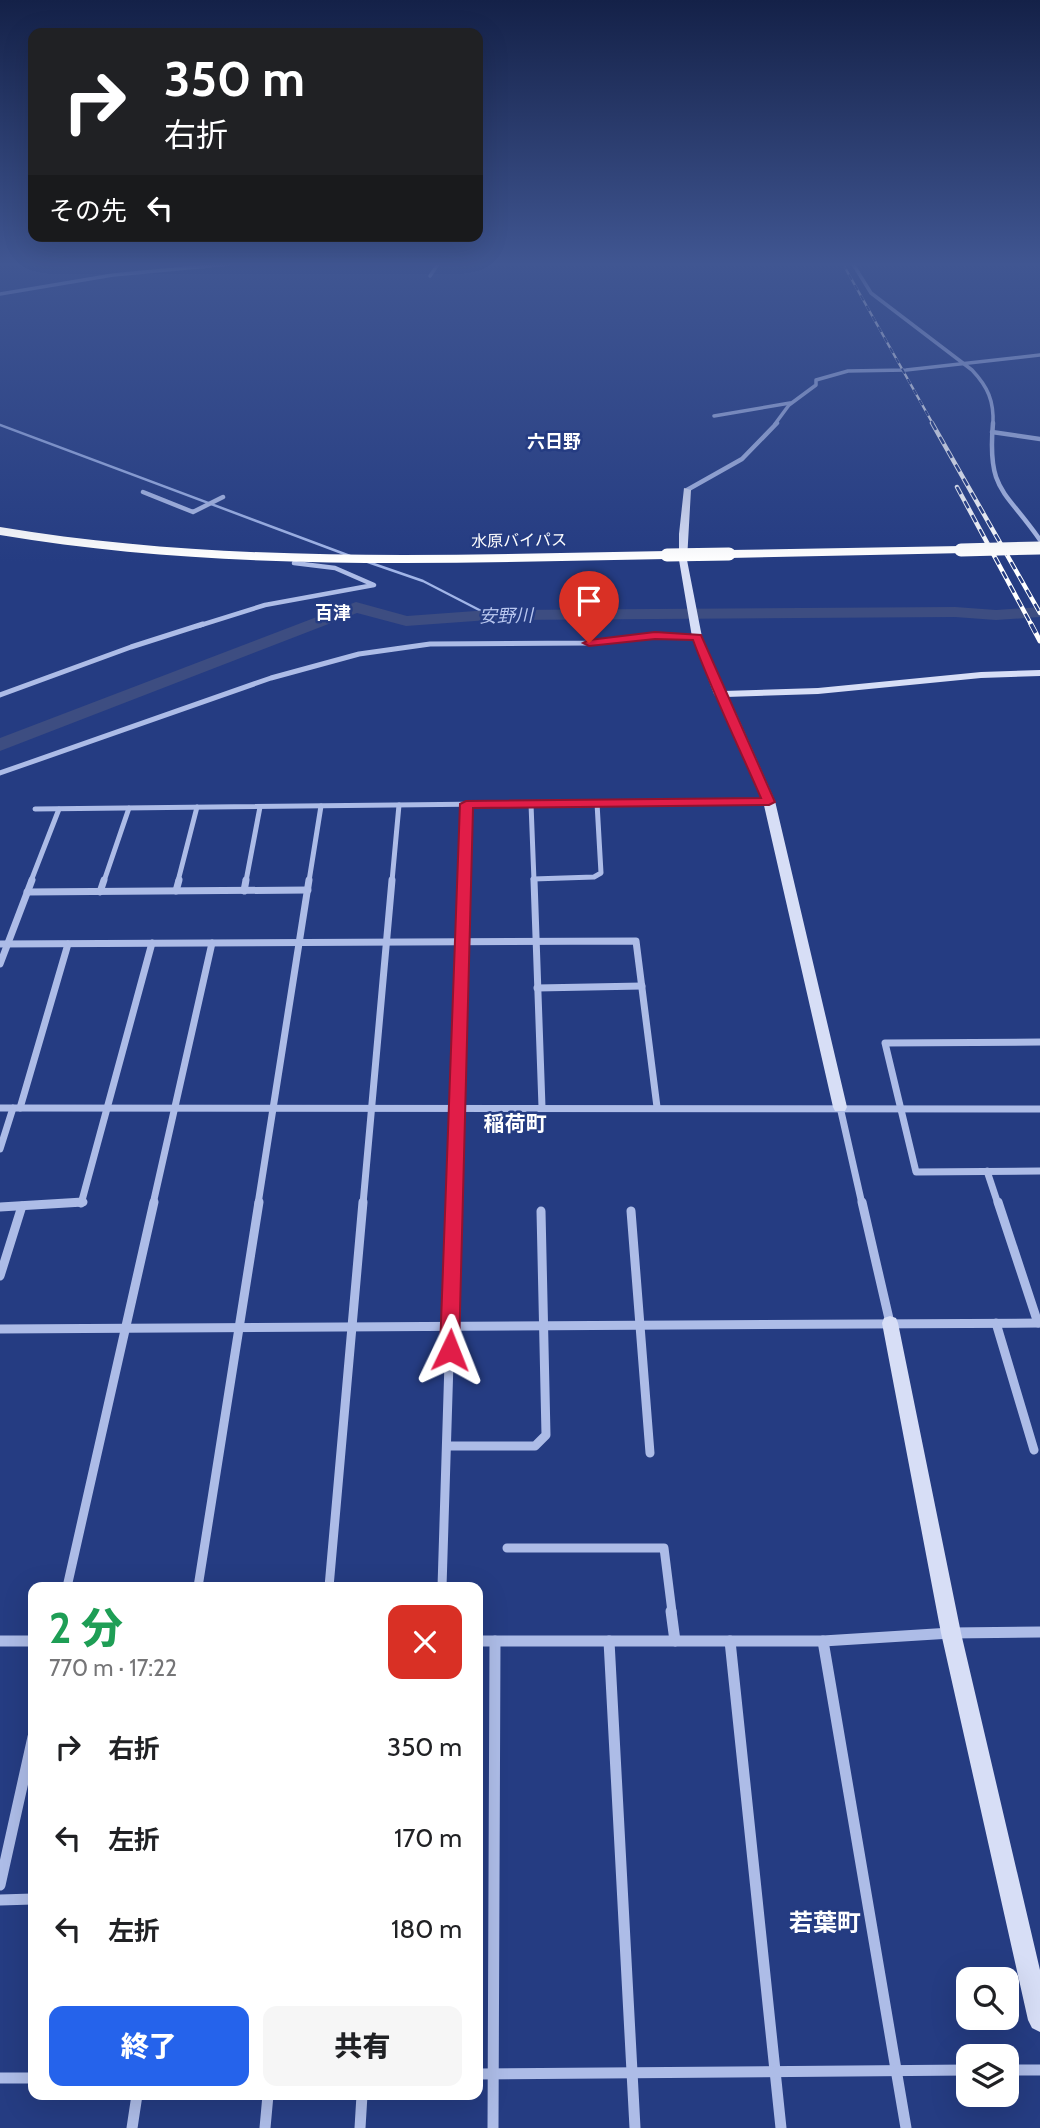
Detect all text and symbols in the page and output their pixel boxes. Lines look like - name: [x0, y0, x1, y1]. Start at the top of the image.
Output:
- text: 350 m: [164, 49, 305, 108]
- icon: right: [49, 56, 140, 147]
- text: 右折: [164, 115, 228, 154]
- icon: left: [141, 189, 179, 227]
- text: その先: [49, 195, 127, 227]
- district label: 六日野: [527, 431, 581, 453]
- street label: 水原バイパス: [471, 530, 567, 551]
- pin: [559, 571, 619, 643]
- icon: arrive: [570, 582, 608, 620]
- district label: 百津: [315, 602, 351, 624]
- water label: 安野川: [479, 604, 535, 627]
- district label: 稲荷町: [484, 1111, 547, 1136]
- position arrow: [413, 1313, 487, 1387]
- text: 2 分: [49, 1602, 123, 1654]
- button: close: [388, 1605, 462, 1679]
- text: 770 m · 17:22: [49, 1654, 177, 1682]
- icon: right: [49, 1728, 87, 1766]
- text: 350 m: [387, 1731, 462, 1763]
- text: 右折: [108, 1733, 160, 1765]
- icon: left: [49, 1819, 87, 1857]
- text: 170 m: [394, 1822, 462, 1854]
- text: 左折: [108, 1824, 160, 1856]
- district label: 若葉町: [789, 1908, 861, 1937]
- icon: left: [49, 1910, 87, 1948]
- text: 180 m: [391, 1913, 462, 1945]
- text: 左折: [108, 1915, 160, 1947]
- map controls: [956, 1967, 1019, 2107]
- button: search: [956, 1967, 1019, 2030]
- button: 終了: [49, 2006, 249, 2086]
- button: 共有: [263, 2006, 462, 2086]
- button: layers: [956, 2044, 1019, 2107]

